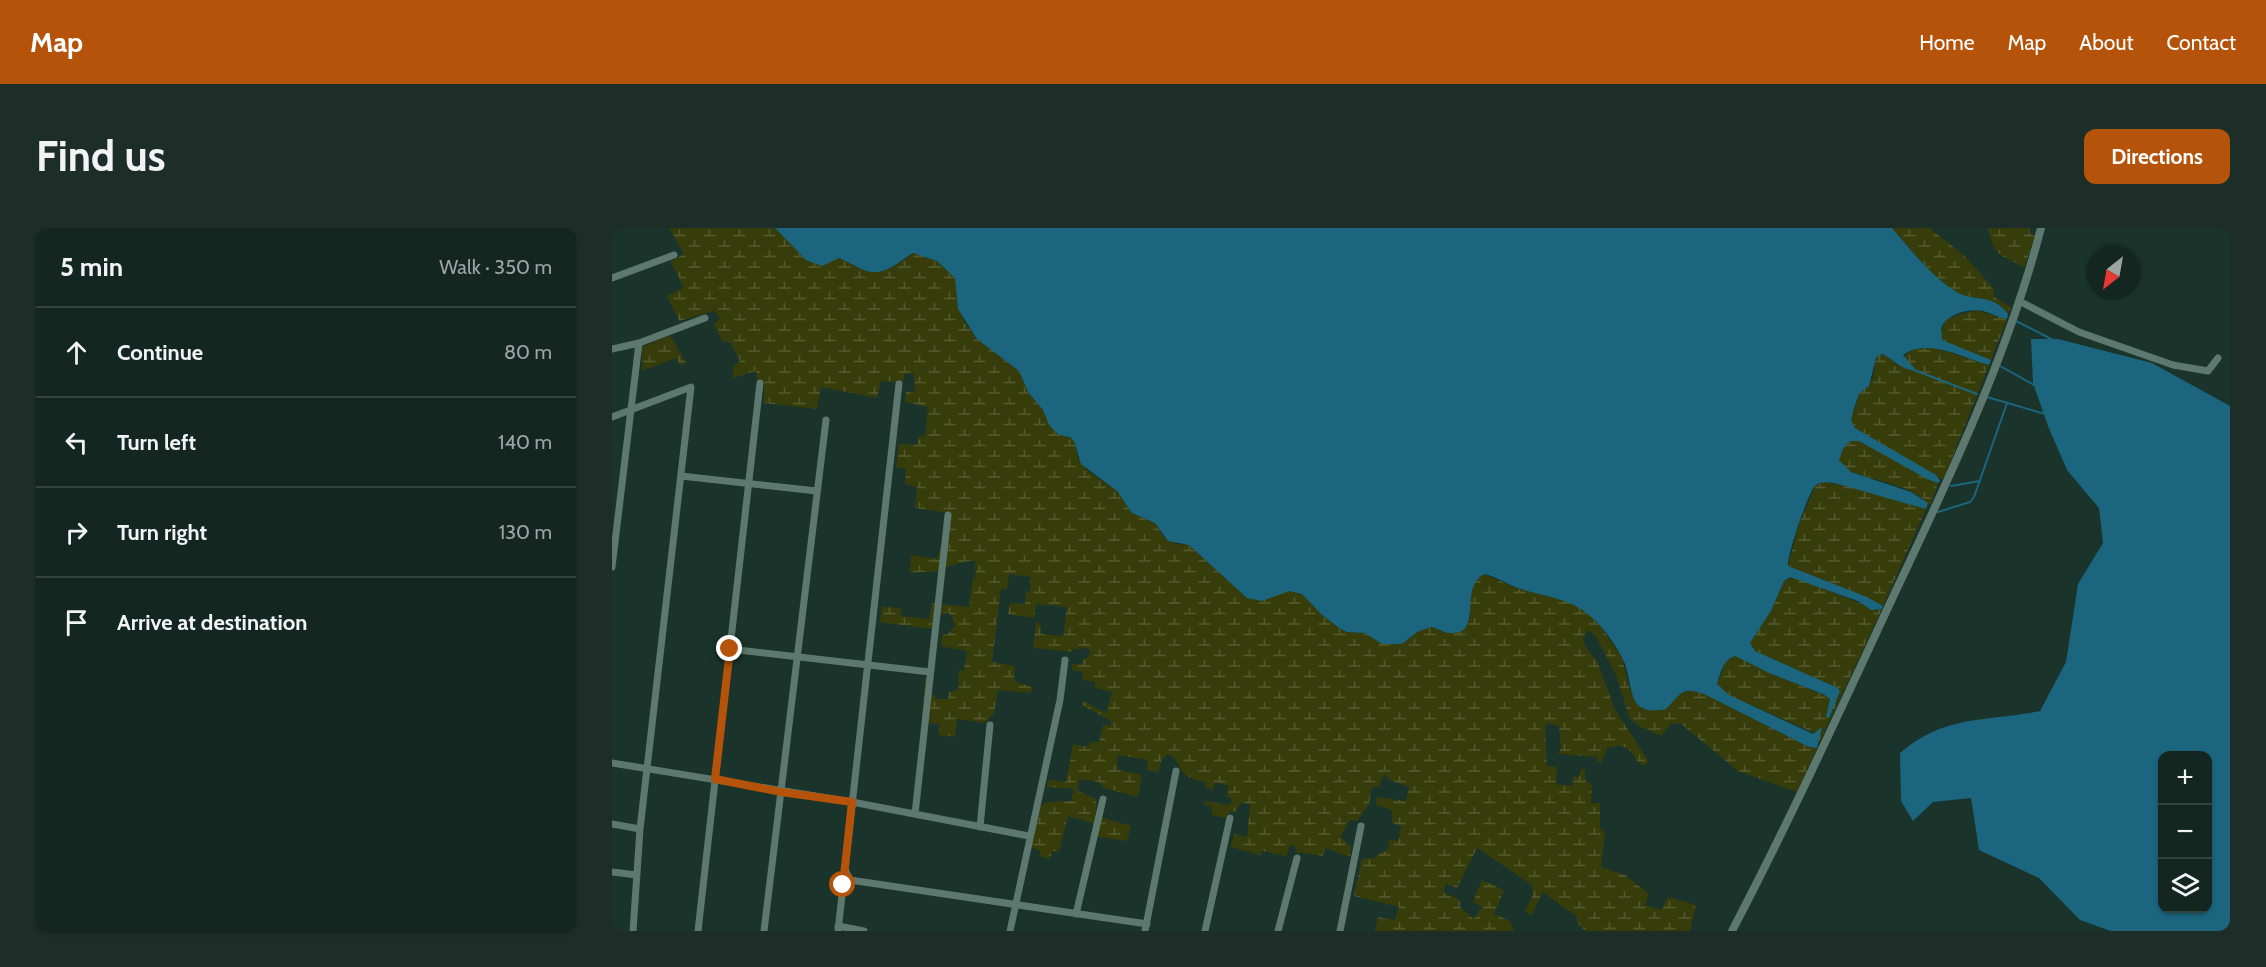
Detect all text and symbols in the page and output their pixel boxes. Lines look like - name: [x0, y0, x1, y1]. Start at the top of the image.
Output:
- text: Map: [30, 25, 83, 59]
- text: Home: [1919, 30, 1975, 55]
- text: Map: [2008, 30, 2046, 55]
- text: About: [2079, 30, 2133, 55]
- text: Contact: [2166, 30, 2236, 55]
- button: Directions: [2084, 129, 2230, 184]
- text: Find us: [36, 130, 165, 182]
- north arrow: [2086, 246, 2140, 300]
- text: 5 min: [60, 251, 123, 283]
- text: Walk · 350 m: [439, 255, 552, 279]
- icon: ahead: [60, 336, 93, 369]
- text: Continue: [117, 339, 203, 366]
- text: 80 m: [504, 340, 552, 364]
- icon: left: [60, 426, 93, 459]
- text: Turn left: [117, 429, 196, 456]
- text: 140 m: [498, 430, 552, 454]
- icon: right: [60, 516, 93, 549]
- text: Turn right: [117, 519, 207, 546]
- text: 130 m: [499, 520, 552, 544]
- icon: arrive: [60, 606, 93, 639]
- text: Arrive at destination: [117, 609, 307, 636]
- route end: [716, 635, 742, 661]
- map controls: [2158, 751, 2212, 913]
- button: +: [2158, 751, 2212, 805]
- button: −: [2158, 805, 2212, 859]
- button: layers: [2158, 859, 2212, 913]
- route start: [829, 871, 855, 897]

